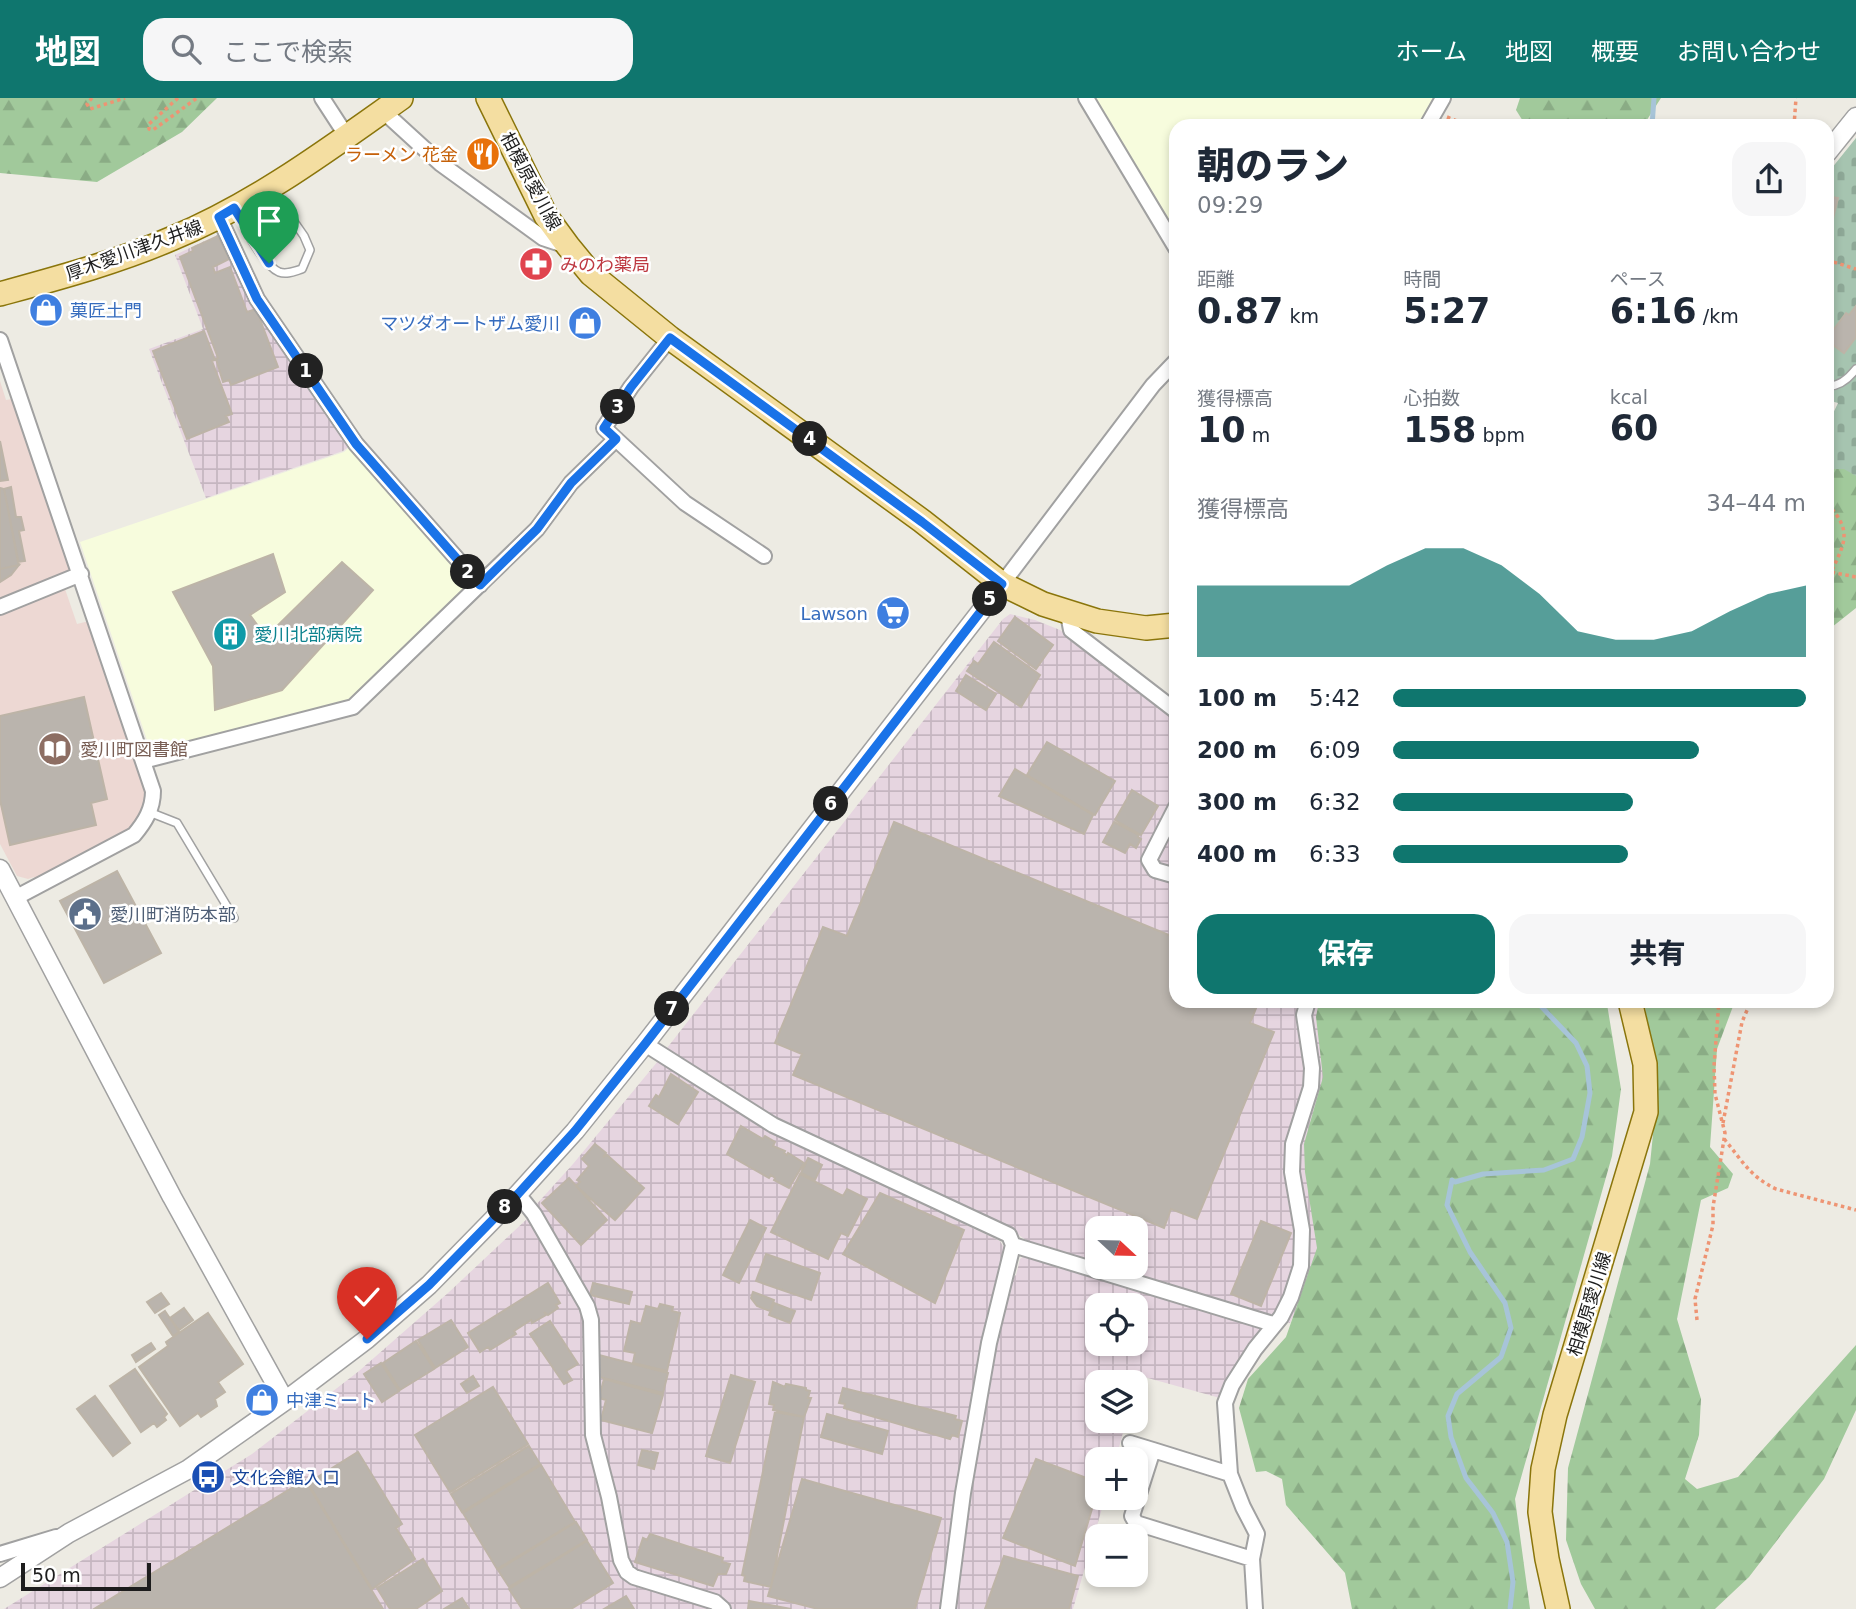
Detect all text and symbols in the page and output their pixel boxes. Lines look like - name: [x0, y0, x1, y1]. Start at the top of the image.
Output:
- search box: [143, 18, 633, 81]
- icon: search: [167, 30, 205, 68]
- text: 地図: [35, 32, 101, 71]
- text: ここで検索: [223, 37, 353, 67]
- text: ホーム: [1396, 38, 1467, 66]
- text: 地図: [1505, 38, 1553, 66]
- text: 概要: [1591, 38, 1639, 66]
- text: お問い合わせ: [1677, 38, 1821, 66]
- street label: 相模原愛川線: [496, 128, 566, 234]
- restaurant icon: ラーメン 花金: [464, 135, 502, 173]
- button: share: [1732, 142, 1806, 216]
- place label: ラーメン 花金: [345, 144, 458, 165]
- text: 朝のラン: [1197, 144, 1349, 188]
- pin: [239, 191, 299, 263]
- text: 09:29: [1197, 192, 1263, 218]
- icon: arrive: [250, 202, 288, 240]
- street label: 厚木愛川津久井線: [63, 216, 205, 284]
- pharmacy icon: みのわ薬局: [517, 245, 555, 283]
- place label: みのわ薬局: [560, 254, 650, 275]
- text: 距離: [1197, 268, 1235, 290]
- text: 時間: [1403, 268, 1441, 290]
- text: ペース: [1610, 268, 1666, 290]
- shop icon: 菓匠土門: [27, 291, 65, 329]
- text: 0.87: [1197, 291, 1283, 331]
- text: 5:27: [1403, 291, 1490, 331]
- text: 6:16: [1610, 291, 1697, 331]
- place label: 菓匠土門: [70, 300, 142, 321]
- shop icon: マツダオートザム愛川: [566, 304, 604, 342]
- text: km: [1283, 305, 1319, 327]
- text: /km: [1697, 305, 1739, 327]
- place label: マツダオートザム愛川: [380, 313, 560, 334]
- pin: 1: [288, 354, 324, 388]
- text: 1: [299, 359, 312, 381]
- text: kcal: [1610, 386, 1648, 408]
- text: 獲得標高: [1197, 387, 1273, 409]
- text: 心拍数: [1403, 387, 1460, 409]
- pin: 3: [600, 390, 636, 424]
- text: 3: [611, 395, 624, 417]
- text: 60: [1610, 408, 1658, 448]
- text: 10: [1197, 410, 1246, 450]
- text: 158: [1403, 410, 1476, 450]
- pin: 4: [792, 422, 828, 456]
- text: m: [1246, 424, 1270, 446]
- text: bpm: [1476, 424, 1525, 446]
- text: 4: [803, 427, 816, 449]
- text: 34–44 m: [1706, 490, 1806, 516]
- text: 獲得標高: [1197, 496, 1289, 522]
- pin: 2: [450, 554, 486, 589]
- text: 2: [461, 560, 474, 582]
- pin: 5: [972, 582, 1007, 616]
- text: 5: [983, 587, 996, 609]
- supermarket icon: Lawson: [874, 594, 912, 632]
- place label: Lawson: [800, 603, 868, 624]
- building icon: 愛川北部病院: [211, 615, 249, 653]
- place label: 愛川北部病院: [254, 624, 362, 645]
- text: 100 m: [1197, 685, 1277, 711]
- text: 5:42: [1309, 685, 1361, 711]
- library icon: 愛川町図書館: [36, 730, 74, 768]
- text: 200 m: [1197, 737, 1277, 763]
- text: 6:09: [1309, 737, 1361, 763]
- place label: 愛川町図書館: [80, 739, 188, 760]
- pin: 6: [814, 786, 848, 822]
- text: 300 m: [1197, 789, 1277, 815]
- text: 6:32: [1309, 789, 1361, 815]
- text: 6: [824, 792, 837, 814]
- text: 400 m: [1197, 841, 1277, 867]
- text: 6:33: [1309, 841, 1361, 867]
- public building icon: 愛川町消防本部: [66, 895, 104, 933]
- place label: 愛川町消防本部: [110, 904, 236, 925]
- button: 保存: [1197, 914, 1495, 994]
- button: 共有: [1509, 914, 1806, 994]
- pin: 7: [654, 992, 690, 1026]
- text: 7: [665, 997, 678, 1019]
- pin: 8: [488, 1190, 522, 1224]
- text: 8: [498, 1195, 511, 1217]
- north arrow: [1085, 1216, 1148, 1279]
- map controls: [1085, 1216, 1148, 1587]
- street label: 相模原愛川線: [1563, 1249, 1615, 1359]
- pin: [337, 1267, 397, 1339]
- icon: check: [348, 1278, 386, 1316]
- button: locate: [1085, 1293, 1148, 1356]
- button: layers: [1085, 1370, 1148, 1433]
- shop icon: 中津ミート: [243, 1381, 281, 1419]
- place label: 中津ミート: [286, 1390, 376, 1411]
- button: +: [1085, 1447, 1148, 1510]
- bus stop icon: 文化会館入口: [189, 1458, 227, 1496]
- place label: 文化会館入口: [232, 1467, 340, 1488]
- button: −: [1085, 1524, 1148, 1587]
- scale bar: [21, 1560, 150, 1592]
- text: 50 m: [32, 1564, 81, 1586]

